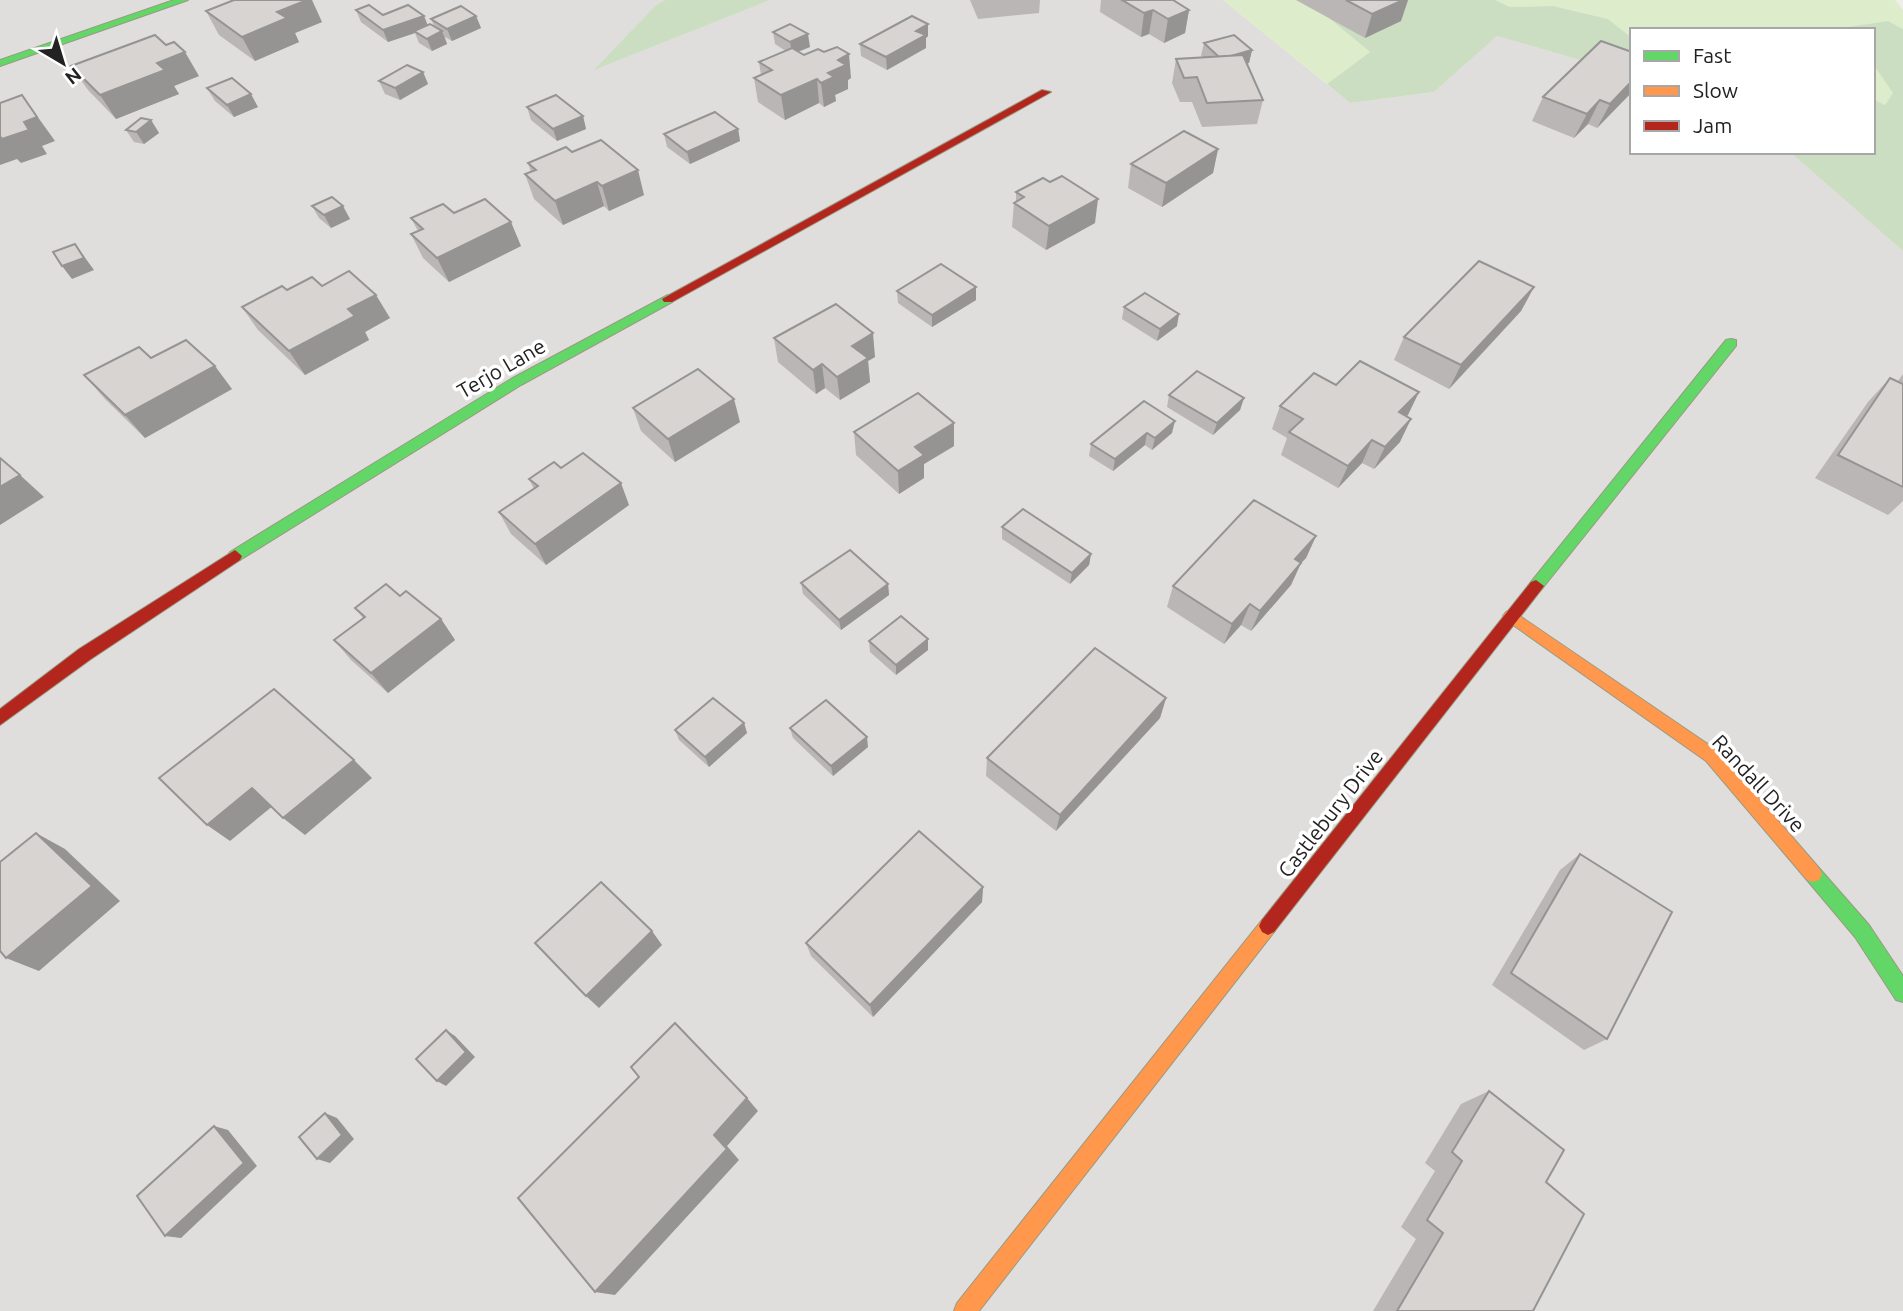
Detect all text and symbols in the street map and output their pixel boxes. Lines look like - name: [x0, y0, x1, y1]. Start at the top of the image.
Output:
- north arrow: [28, 28, 98, 98]
- legend: [1630, 28, 1875, 154]
- text: Fast: [1693, 43, 1731, 67]
- text: N: [61, 63, 86, 89]
- text: Slow: [1693, 78, 1738, 102]
- text: Jam: [1693, 113, 1732, 137]
- street label: Terjo Lane: [453, 333, 549, 403]
- street label: Randall Drive: [1708, 729, 1810, 837]
- street label: Castlebury Drive: [1273, 744, 1387, 882]

